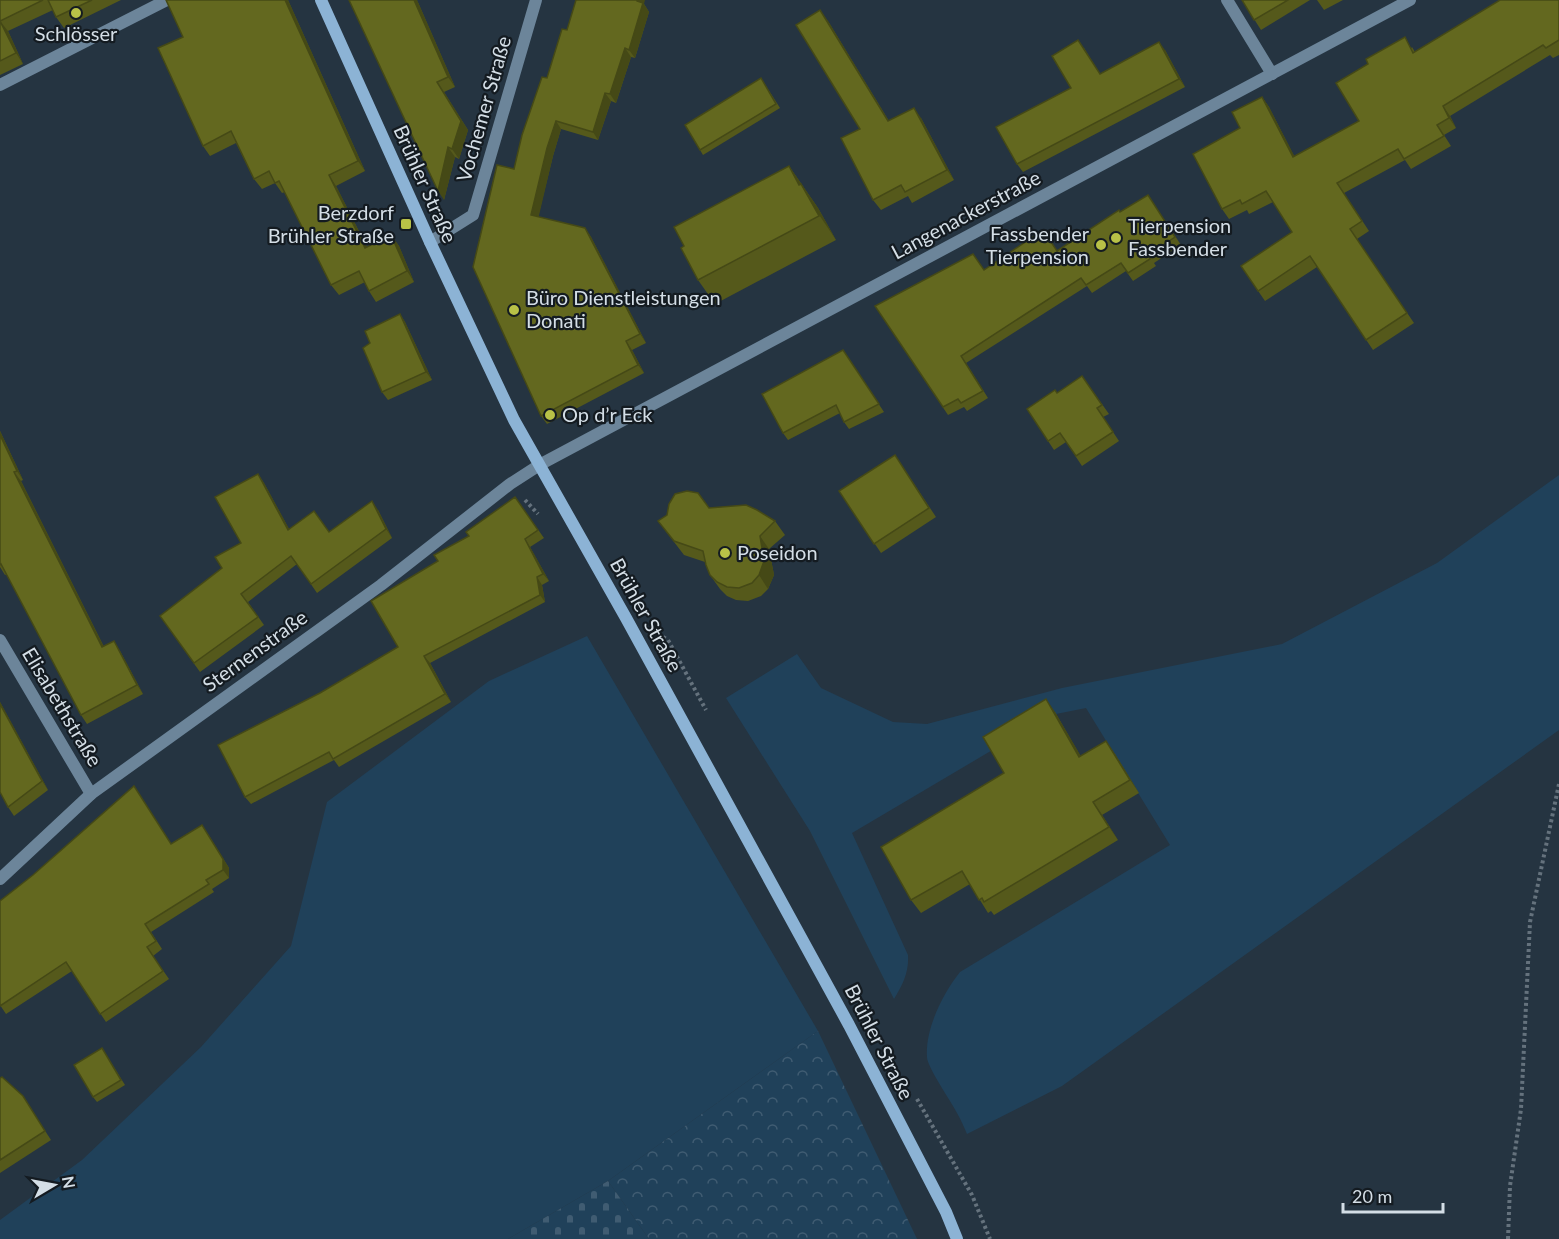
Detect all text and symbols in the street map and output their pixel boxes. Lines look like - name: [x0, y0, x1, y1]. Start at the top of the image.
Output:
- marker: Schlösser: [69, 6, 83, 20]
- place label: Schlösser: [35, 21, 118, 45]
- street label: Vochemer Straße: [451, 33, 515, 184]
- street label: Brühler Straße: [389, 121, 463, 246]
- street label: Langenackerstraße: [887, 165, 1044, 264]
- place label: Berzdorf Brühler Straße: [268, 200, 394, 247]
- place label: Tierpension Fassbender: [1128, 213, 1231, 260]
- marker: Berzdorf Brühler Straße: [399, 217, 413, 231]
- place label: Fassbender Tierpension: [986, 221, 1090, 268]
- marker: Tierpension Fassbender: [1109, 231, 1123, 245]
- marker: Fassbender Tierpension: [1094, 238, 1108, 252]
- place label: Büro Dienstleistungen Donati: [526, 285, 721, 332]
- marker: Büro Dienstleistungen Donati: [507, 303, 521, 317]
- place label: Op d’r Eck: [562, 402, 653, 426]
- marker: Op d’r Eck: [543, 408, 557, 422]
- place label: Poseidon: [737, 540, 818, 564]
- marker: Poseidon: [718, 546, 732, 560]
- street label: Brühler Straße: [606, 553, 688, 676]
- street label: Sternenstraße: [197, 604, 311, 696]
- street label: Elisabethstraße: [18, 643, 108, 770]
- street label: Brühler Straße: [841, 980, 919, 1103]
- north arrow: [24, 1155, 84, 1215]
- text: N: [59, 1175, 80, 1190]
- scale bar: [1343, 1176, 1444, 1214]
- text: 20 m: [1352, 1185, 1392, 1207]

